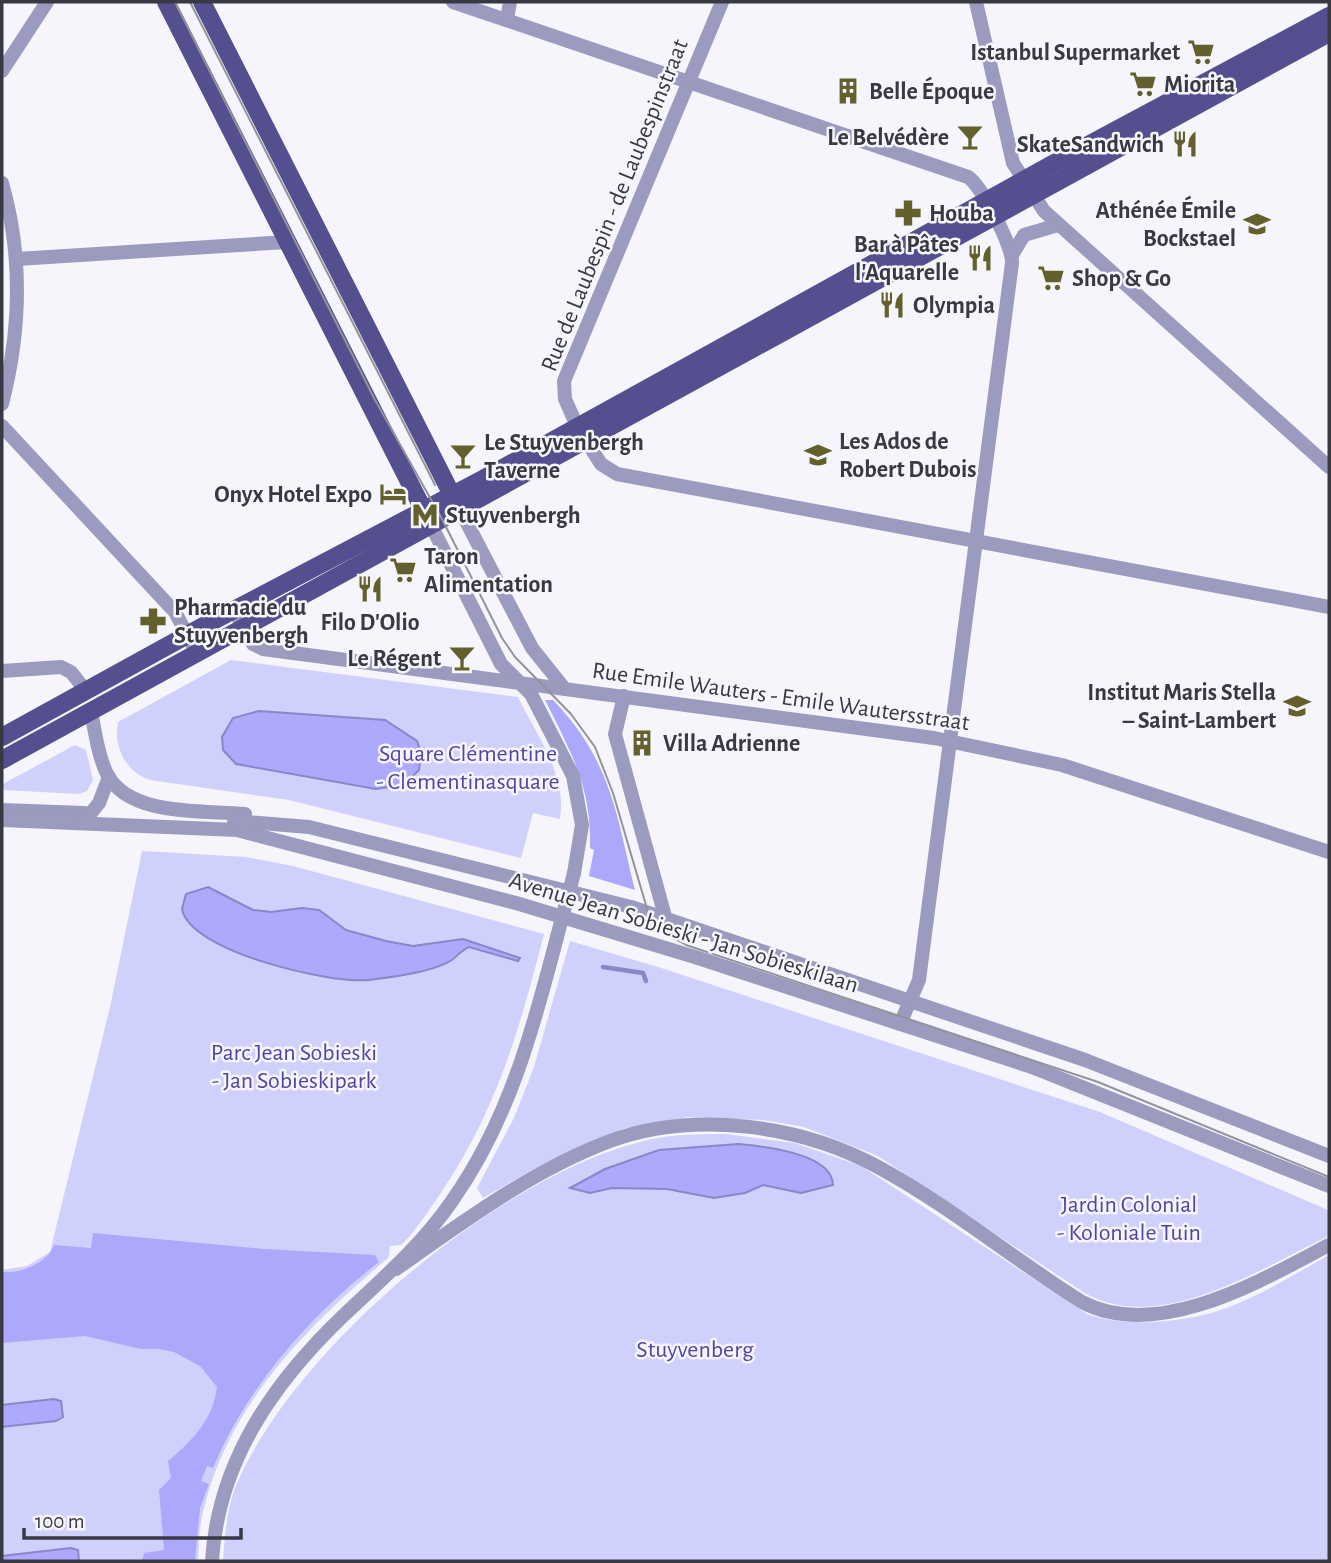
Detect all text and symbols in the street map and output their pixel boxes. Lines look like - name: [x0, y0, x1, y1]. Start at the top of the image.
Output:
- street label: Rue de Laubespin - de Laubespinstraat: [537, 35, 693, 375]
- supermarket icon: Istanbul Supermarket: [1186, 37, 1216, 67]
- place label: Istanbul Supermarket: [970, 41, 1180, 65]
- supermarket icon: Miorita: [1128, 69, 1158, 99]
- place label: Miorita: [1164, 73, 1235, 97]
- building icon: Belle Époque: [833, 76, 863, 106]
- place label: Belle Époque: [869, 76, 994, 104]
- bar icon: Le Belvédère: [955, 122, 985, 152]
- place label: Le Belvédère: [827, 126, 949, 150]
- restaurant icon: SkateSandwich: [1170, 129, 1200, 159]
- place label: SkateSandwich: [1017, 133, 1164, 157]
- place label: Athénée Émile Bockstael: [1096, 195, 1236, 251]
- pharmacy icon: Houba: [893, 198, 923, 228]
- place label: Houba: [929, 202, 994, 226]
- school or university icon: Athénée Émile Bockstael: [1242, 209, 1272, 239]
- place label: Bar à Pâtes l'Aquarelle: [854, 233, 959, 285]
- restaurant icon: Bar à Pâtes l'Aquarelle: [965, 243, 995, 273]
- supermarket icon: Shop & Go: [1036, 263, 1066, 293]
- place label: Shop & Go: [1072, 267, 1171, 291]
- restaurant icon: Olympia: [877, 290, 907, 320]
- place label: Olympia: [913, 294, 995, 318]
- place label: Les Ados de Robert Dubois: [839, 430, 976, 482]
- place label: Le Stuyvenbergh Taverne: [484, 431, 644, 483]
- school or university icon: Les Ados de Robert Dubois: [803, 440, 833, 470]
- bar icon: Le Stuyvenbergh Taverne: [448, 441, 478, 471]
- hotel icon: Onyx Hotel Expo: [378, 479, 408, 509]
- place label: Onyx Hotel Expo: [214, 483, 372, 507]
- metro station icon: Stuyvenbergh: [410, 500, 440, 530]
- place label: Stuyvenbergh: [446, 504, 581, 528]
- place label: Taron Alimentation: [424, 545, 553, 597]
- supermarket icon: Taron Alimentation: [388, 555, 418, 585]
- restaurant icon: Filo D'Olio: [355, 574, 385, 604]
- place label: Pharmacie du Stuyvenbergh: [174, 596, 309, 648]
- pharmacy icon: Pharmacie du Stuyvenbergh: [138, 606, 168, 636]
- place label: Filo D'Olio: [320, 611, 420, 635]
- bar icon: Le Régent: [447, 643, 477, 673]
- place label: Le Régent: [347, 647, 441, 671]
- street label: Rue Emile Wauters - Emile Wautersstraat: [591, 659, 971, 735]
- place label: Institut Maris Stella – Saint-Lambert: [1087, 681, 1276, 733]
- school or university icon: Institut Maris Stella – Saint-Lambert: [1282, 691, 1312, 721]
- building icon: Villa Adrienne: [627, 728, 657, 758]
- place label: Villa Adrienne: [663, 732, 800, 756]
- park label: Square Clémentine - Clementinasquare: [376, 742, 560, 794]
- street label: Avenue Jean Sobieski - Jan Sobieskilaan: [506, 868, 861, 998]
- park label: Parc Jean Sobieski - Jan Sobieskipark: [211, 1041, 377, 1093]
- park label: Jardin Colonial - Koloniale Tuin: [1057, 1193, 1201, 1245]
- park label: Stuyvenberg: [636, 1338, 754, 1362]
- scale bar: [24, 1496, 242, 1540]
- text: 100 m: [35, 1511, 85, 1532]

